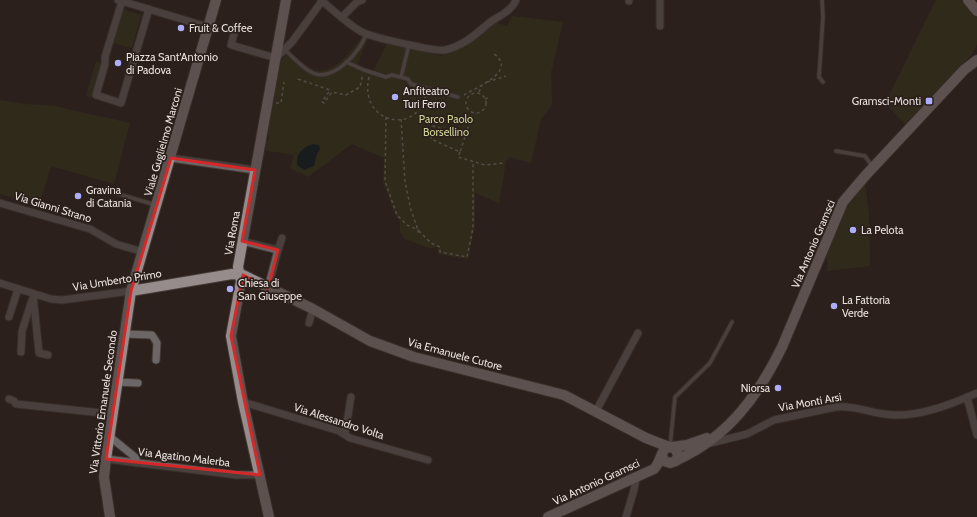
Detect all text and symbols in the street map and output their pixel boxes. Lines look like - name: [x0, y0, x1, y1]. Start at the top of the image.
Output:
- place label: Fruit & Coffee: [189, 21, 253, 35]
- marker: Fruit & Coffee: [176, 23, 186, 33]
- place label: Piazza Sant'Antonio di Padova: [126, 50, 218, 77]
- marker: Piazza Sant'Antonio di Padova: [113, 58, 123, 68]
- place label: Anfiteatro Turi Ferro: [403, 84, 449, 111]
- street label: Viale Guglielmo Marconi: [141, 86, 185, 198]
- marker: Anfiteatro Turi Ferro: [390, 92, 400, 102]
- place label: Gramsci-Monti: [852, 94, 921, 108]
- marker: Gramsci-Monti: [924, 96, 934, 106]
- park label: Parco Paolo Borsellino: [419, 112, 473, 139]
- place label: Gravina di Catania: [86, 183, 132, 210]
- street label: Via Gianni Strano: [13, 189, 93, 225]
- marker: Gravina di Catania: [73, 191, 83, 201]
- street label: Via Antonio Gramsci: [788, 198, 838, 290]
- street label: Via Roma: [221, 209, 243, 256]
- place label: La Pelota: [861, 223, 904, 237]
- marker: La Pelota: [848, 225, 858, 235]
- street label: Via Umberto Primo: [72, 266, 162, 294]
- place label: Chiesa di San Giuseppe: [238, 276, 302, 303]
- marker: Chiesa di San Giuseppe: [225, 284, 235, 294]
- place label: La Fattoria Verde: [842, 293, 891, 320]
- marker: La Fattoria Verde: [829, 301, 839, 311]
- street label: Via Vittorio Emanuele Secondo: [86, 329, 120, 475]
- street label: Via Emanuele Cutore: [406, 335, 504, 373]
- place label: Niorsa: [741, 381, 771, 395]
- marker: Niorsa: [773, 383, 783, 393]
- street label: Via Monti Arsi: [777, 390, 843, 414]
- street label: Via Alessandro Volta: [292, 400, 387, 442]
- street label: Via Agatino Malerba: [137, 444, 231, 470]
- street label: Via Antonio Gramsci: [550, 456, 642, 508]

